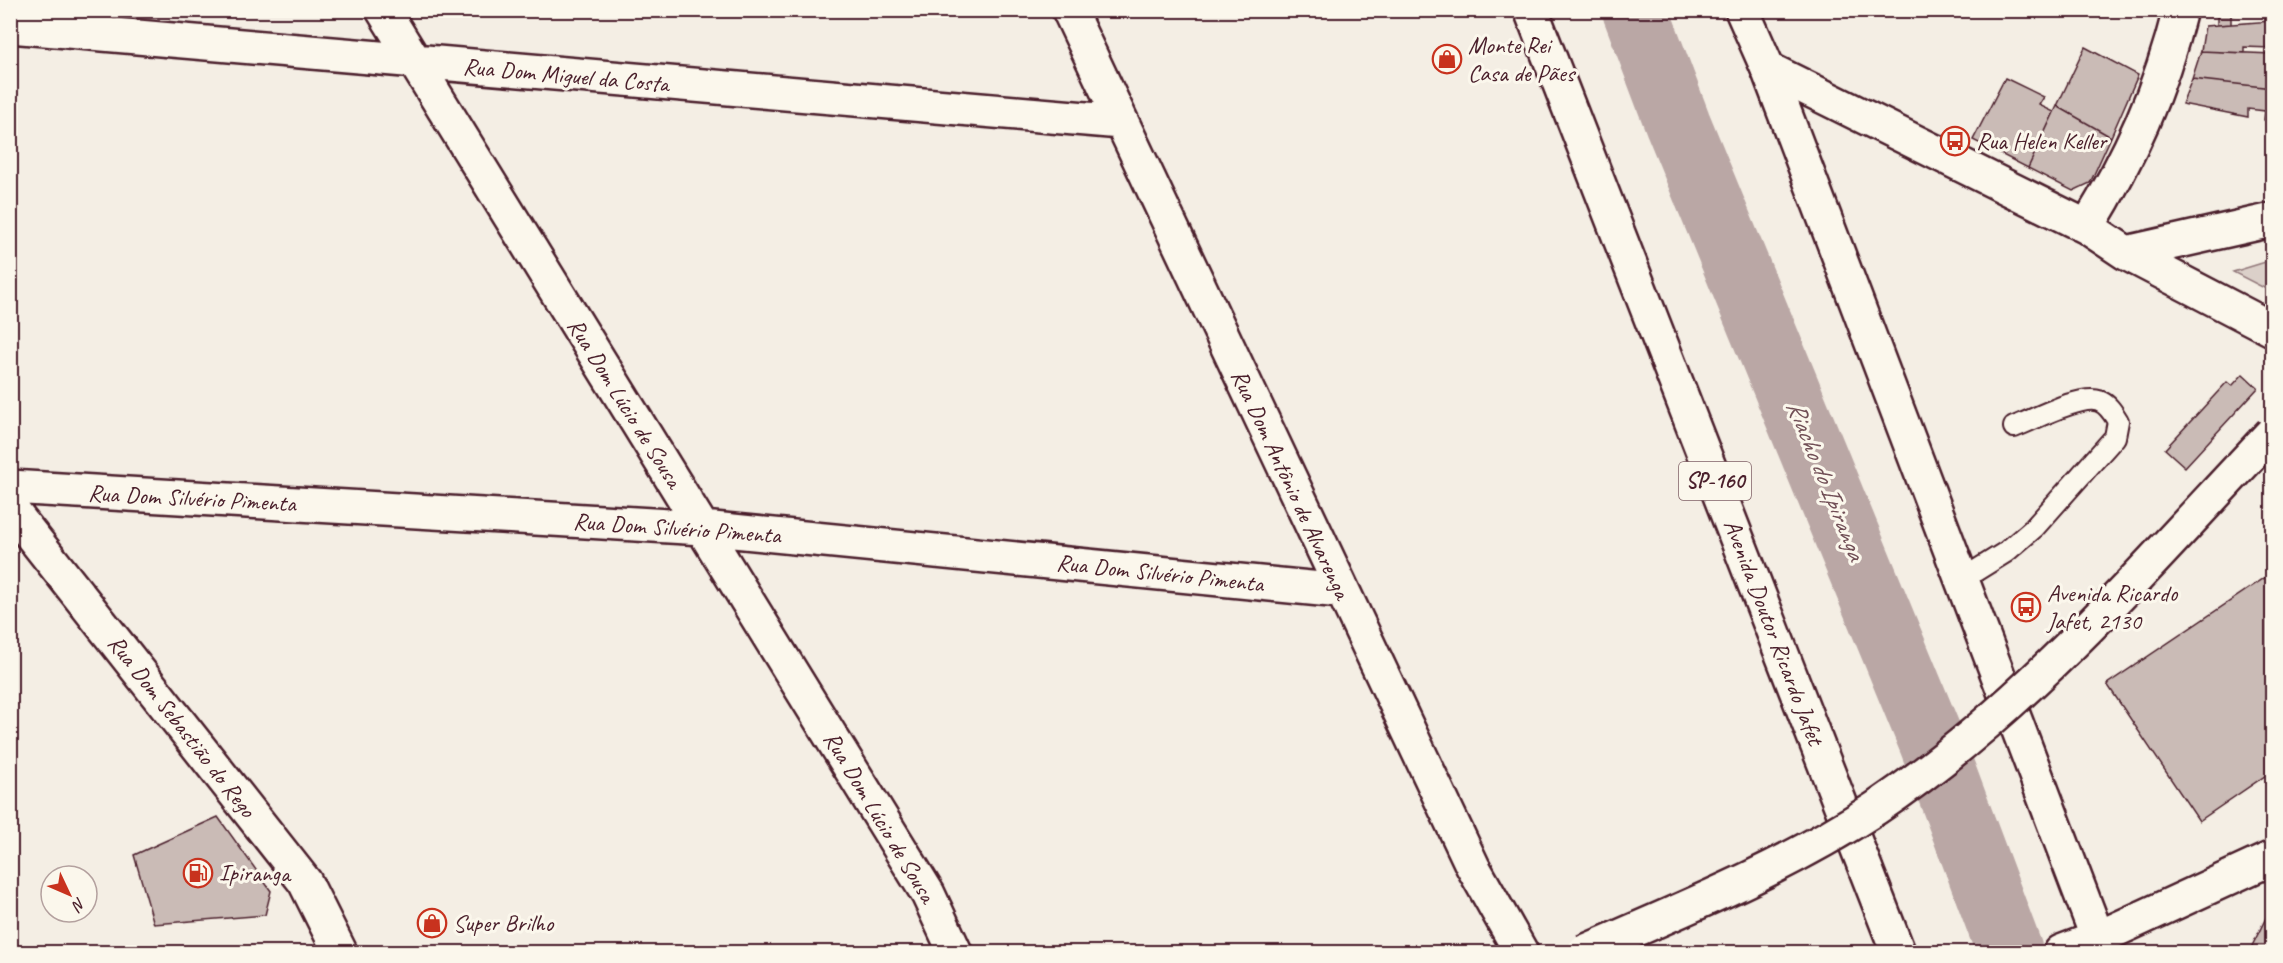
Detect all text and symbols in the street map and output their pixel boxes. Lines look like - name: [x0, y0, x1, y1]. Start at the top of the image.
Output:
- place label: Monte Rei Casa de Pães: [1468, 30, 1577, 88]
- shop icon: Monte Rei Casa de Pães: [1431, 43, 1463, 75]
- street label: Rua Dom Miguel da Costa: [462, 51, 672, 99]
- bus stop icon: Rua Helen Keller: [1939, 125, 1971, 157]
- place label: Rua Helen Keller: [1976, 126, 2109, 156]
- street label: Rua Dom Lúcio de Sousa: [561, 313, 690, 495]
- street label: Rua Dom Antônio de Alvarenga: [1225, 364, 1358, 606]
- water label: Riacho do Ipiranga: [1779, 395, 1874, 567]
- road number: SP-160: [1679, 462, 1751, 500]
- street label: Rua Dom Silvério Pimenta: [87, 478, 298, 518]
- street label: Rua Dom Silvério Pimenta: [572, 506, 783, 550]
- street label: Avenida Doutor Ricardo Jafet: [1717, 515, 1832, 751]
- street label: Rua Dom Silvério Pimenta: [1055, 547, 1266, 599]
- place label: Avenida Ricardo Jafet, 2130: [2046, 578, 2179, 636]
- bus stop icon: Avenida Ricardo Jafet, 2130: [2010, 591, 2042, 623]
- street label: Rua Dom Sebastião do Rego: [101, 629, 263, 824]
- street label: Rua Dom Lúcio de Sousa: [817, 726, 944, 910]
- fuel station icon: Ipiranga: [182, 857, 214, 889]
- place label: Ipiranga: [219, 858, 292, 888]
- north arrow: [39, 864, 99, 924]
- text: N: [66, 893, 90, 916]
- shop icon: Super Brilho: [416, 907, 448, 939]
- place label: Super Brilho: [453, 908, 555, 938]

